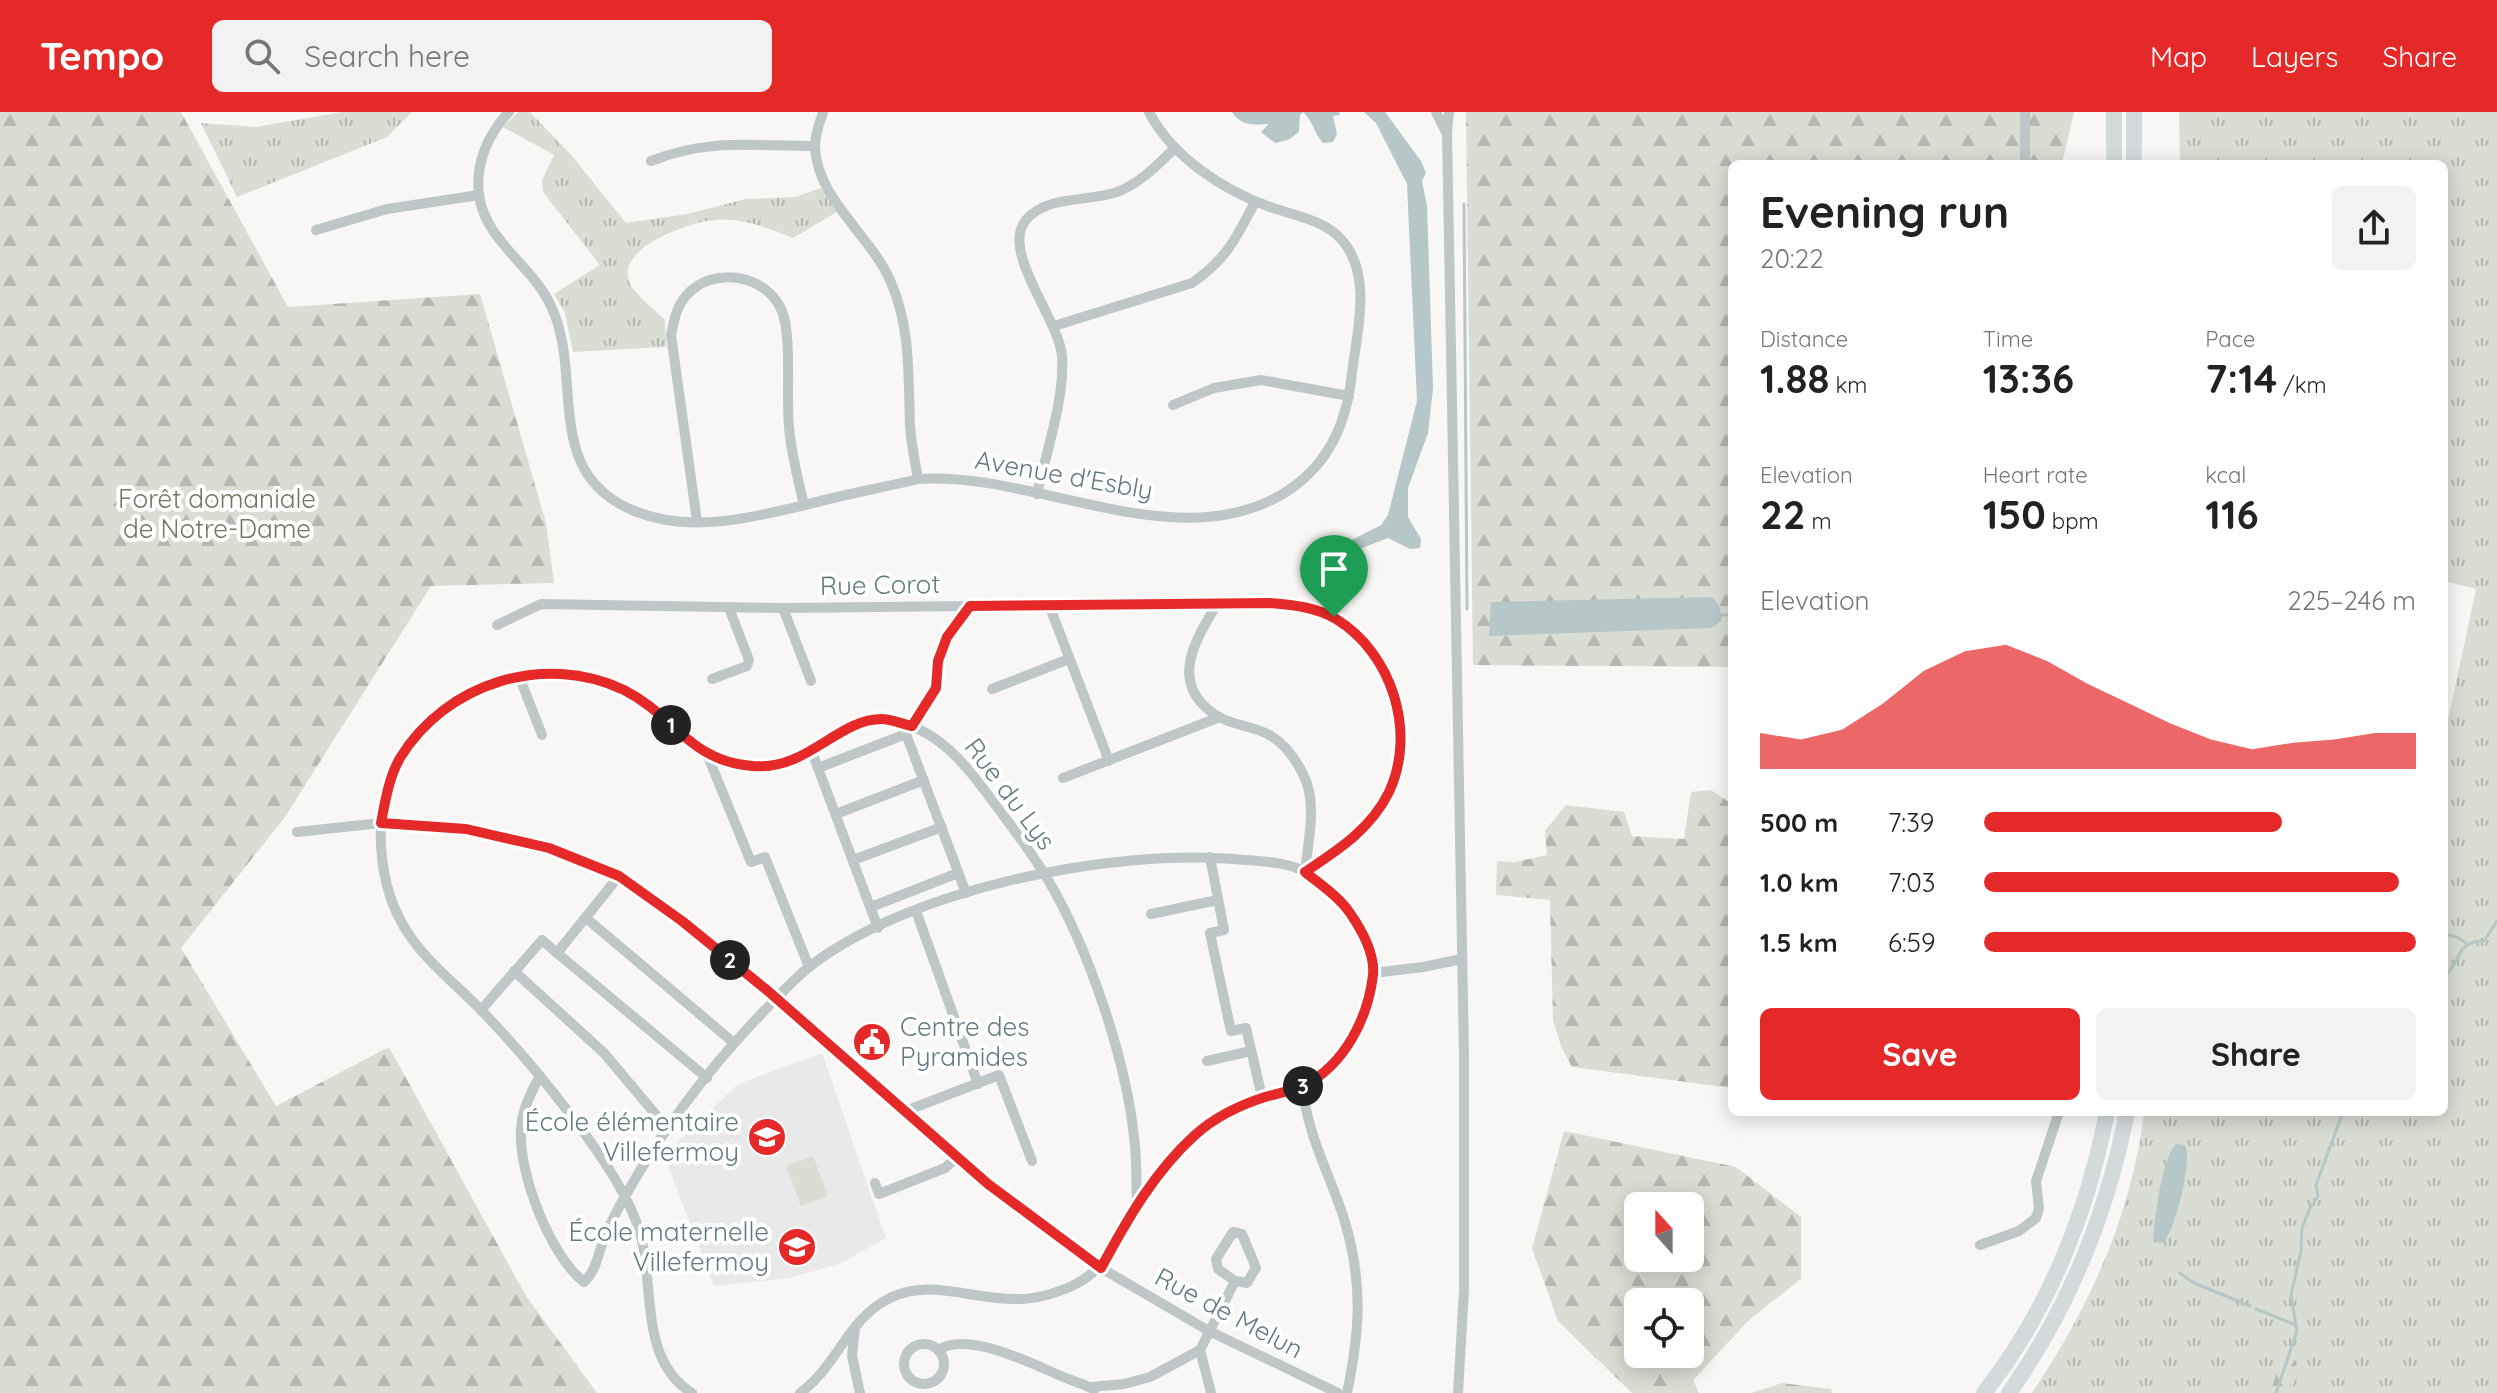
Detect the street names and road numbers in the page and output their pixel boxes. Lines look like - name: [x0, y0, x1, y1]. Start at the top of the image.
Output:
- street label: Avenue d'Esbly: [973, 443, 1156, 506]
- street label: Rue Corot: [820, 567, 940, 602]
- street label: Rue du Lys: [958, 731, 1063, 856]
- street label: Rue de Melun: [1149, 1260, 1309, 1365]

